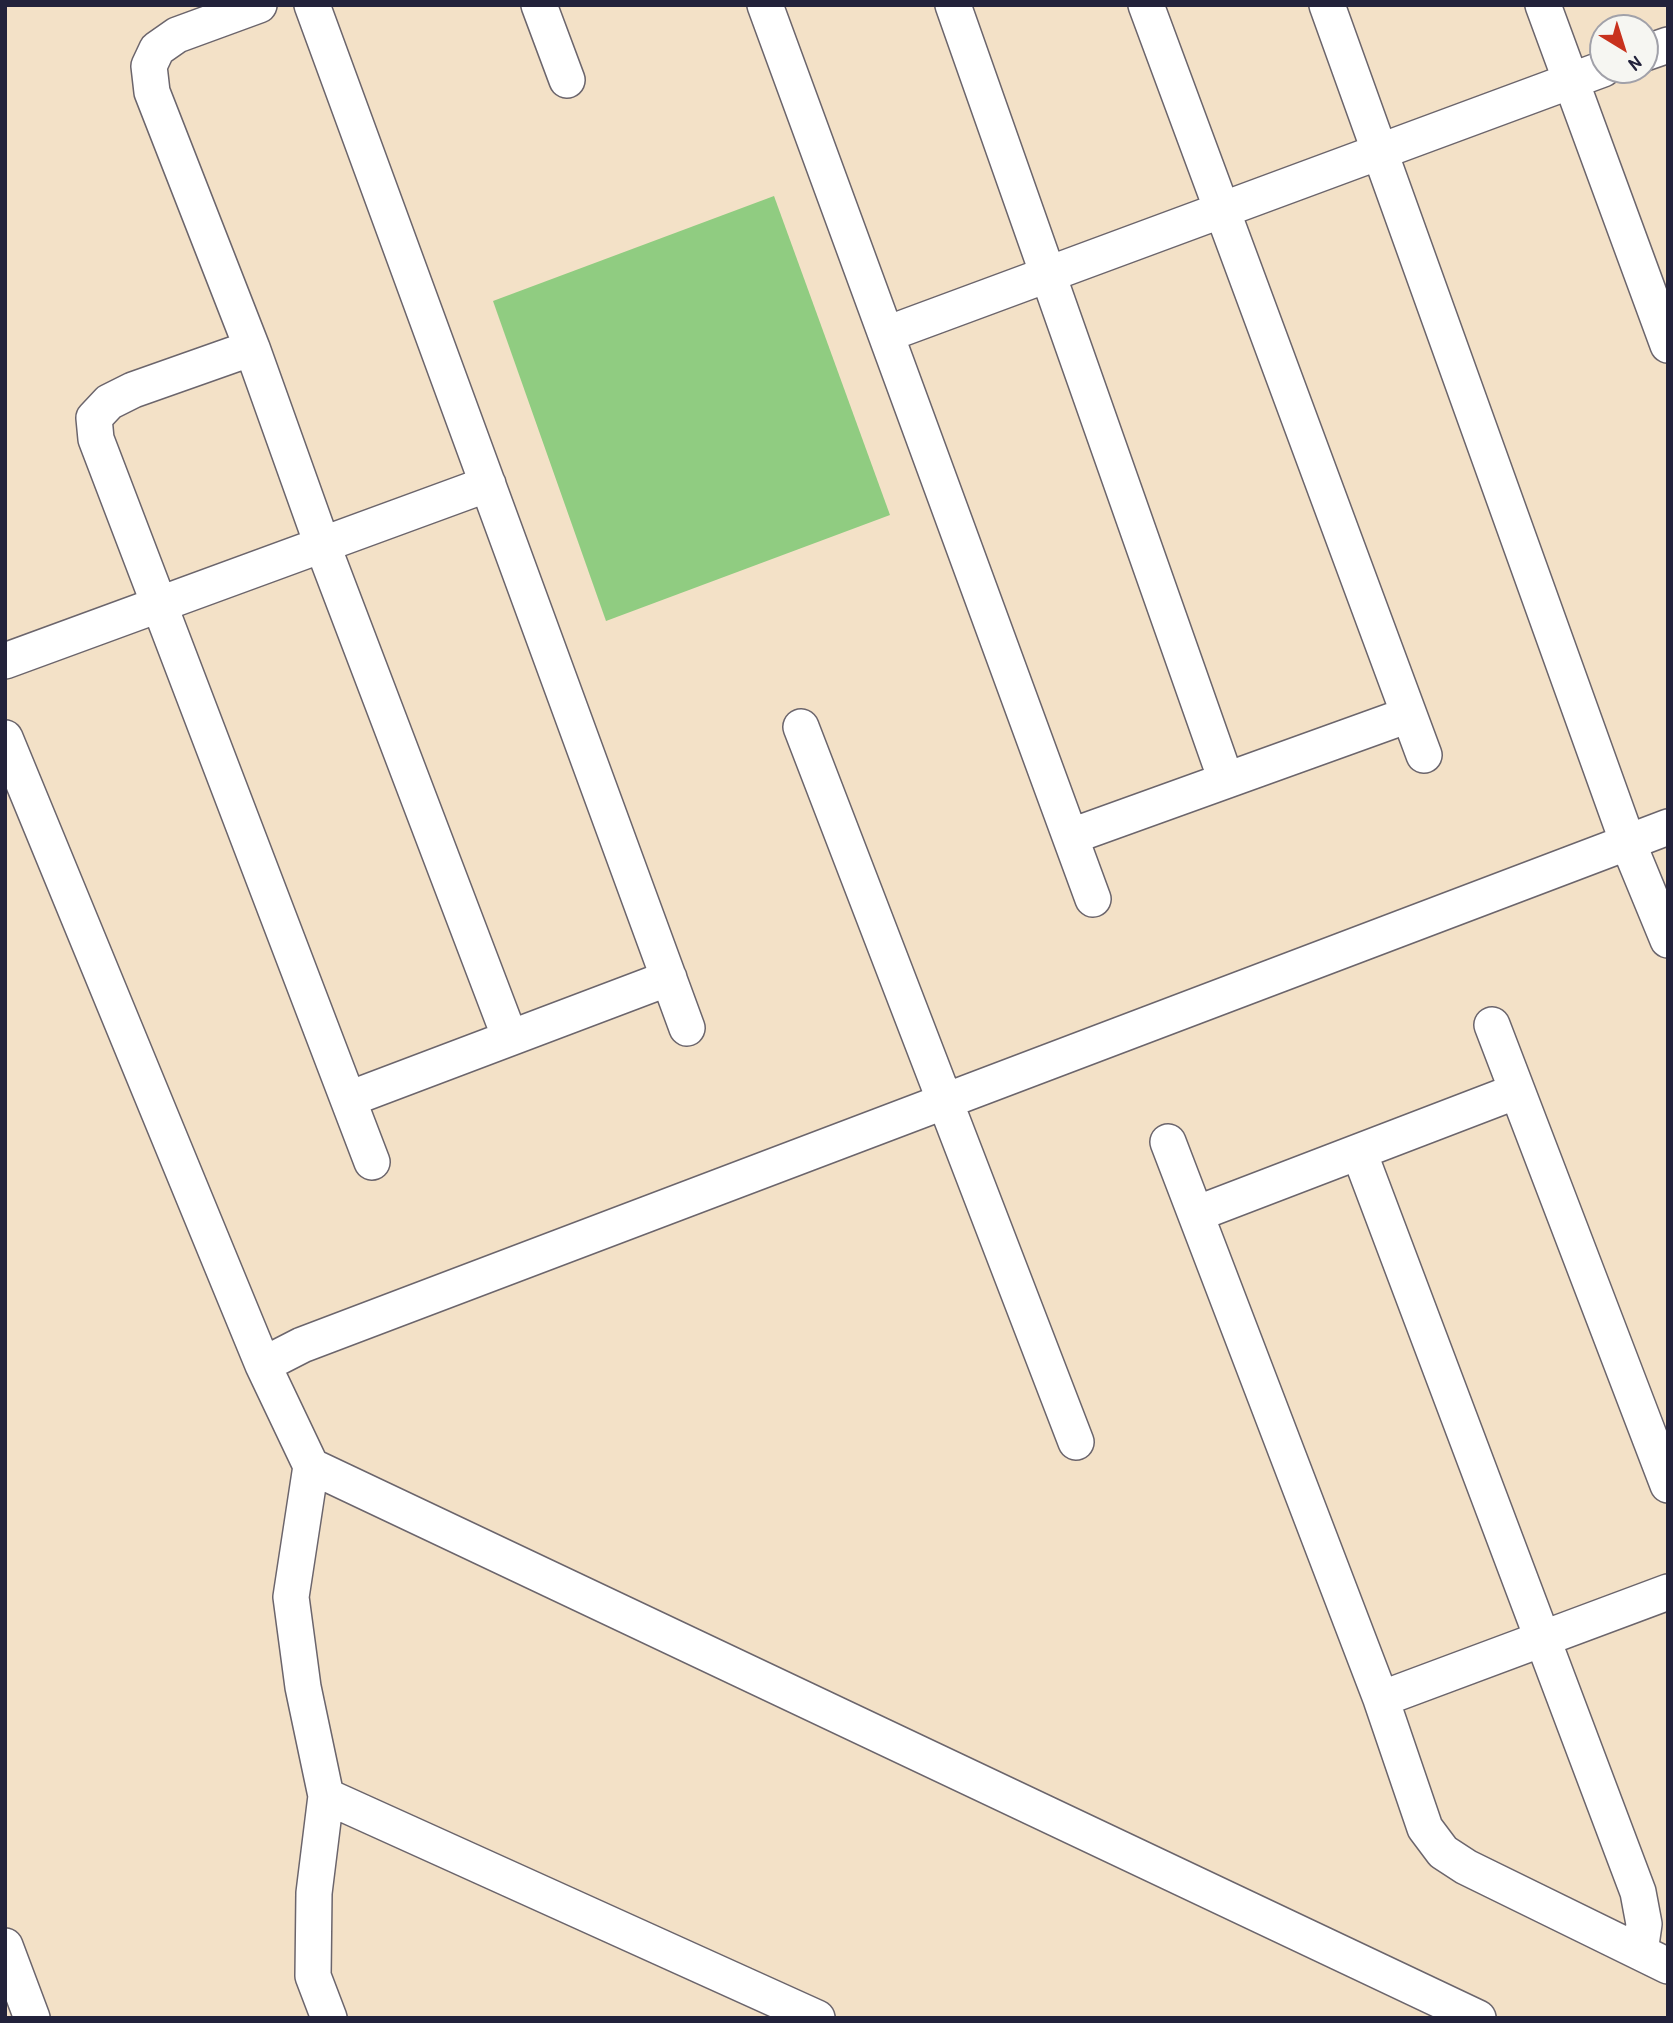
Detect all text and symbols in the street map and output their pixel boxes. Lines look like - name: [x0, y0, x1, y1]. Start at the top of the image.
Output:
- north arrow: [1589, 14, 1659, 84]
- text: N: [1624, 51, 1648, 77]

